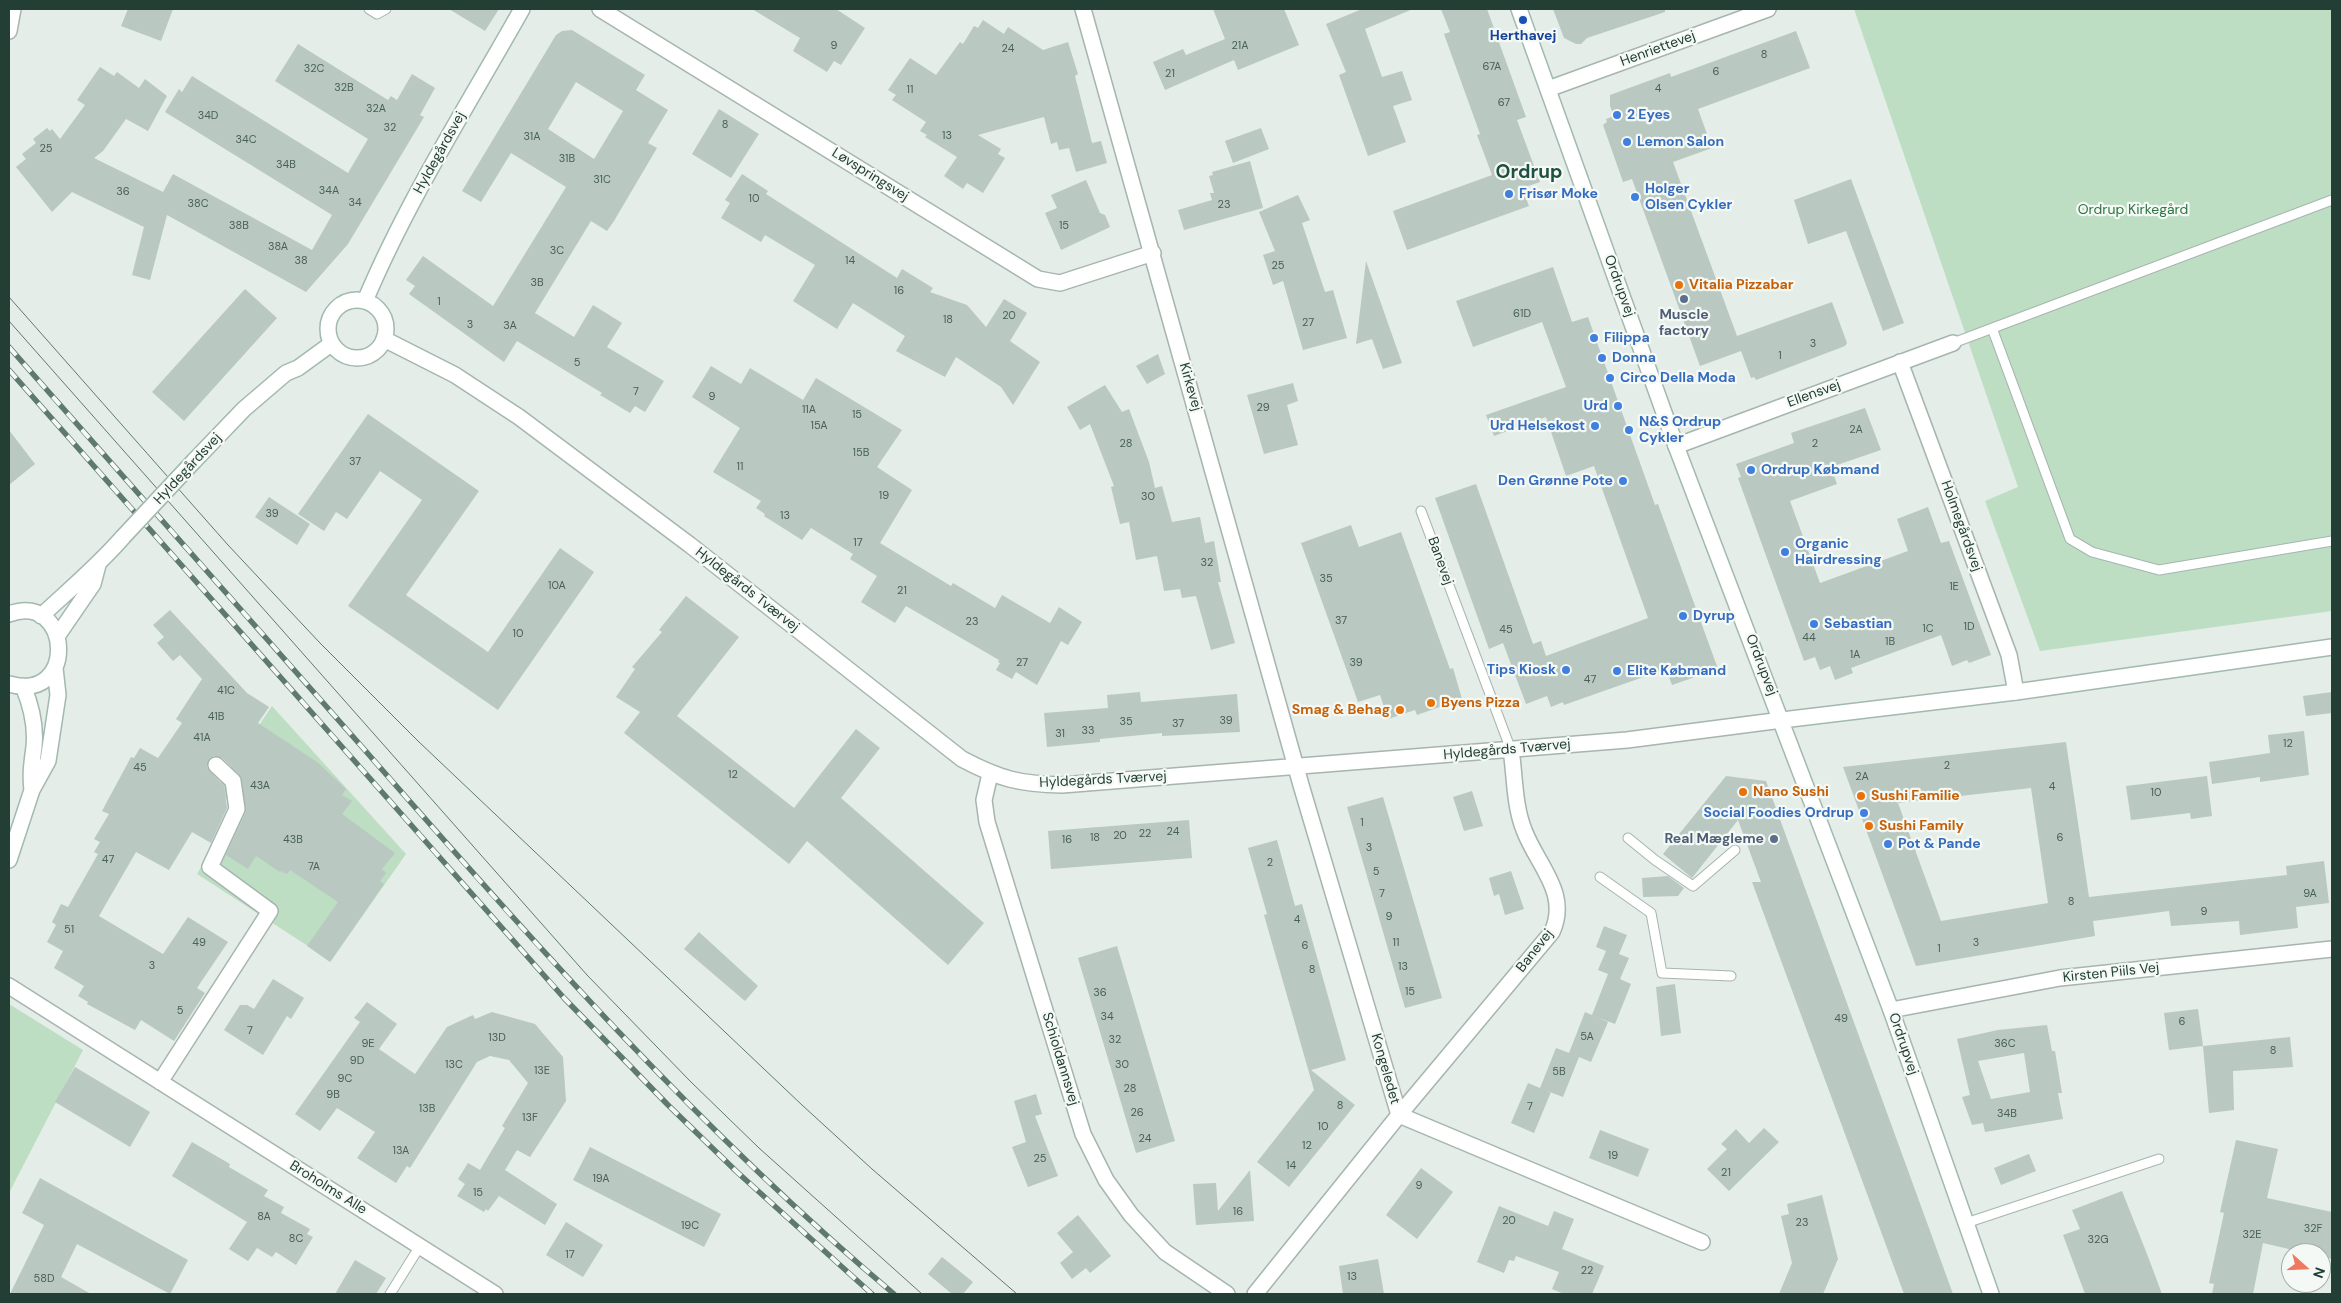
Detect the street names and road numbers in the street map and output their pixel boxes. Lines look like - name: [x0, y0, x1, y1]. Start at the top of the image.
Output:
- street label: Henriettevej: [1618, 28, 1698, 70]
- street label: Hyldegårdsvej: [411, 109, 469, 197]
- street label: Løvspringsvej: [828, 145, 912, 205]
- street label: Ordrupvej: [1600, 253, 1638, 319]
- street label: Kirkevej: [1175, 361, 1205, 413]
- street label: Ellensvej: [1785, 377, 1843, 411]
- street label: Hyldegårdsvej: [151, 430, 225, 508]
- street label: Holmegårdsvej: [1937, 478, 1985, 574]
- street label: Banevej: [1424, 535, 1456, 587]
- street label: Hyldegårds Tværvej: [692, 544, 802, 636]
- street label: Ordrupvej: [1742, 632, 1780, 698]
- street label: Hyldegårds Tværvej: [1443, 736, 1571, 764]
- street label: Hyldegårds Tværvej: [1039, 768, 1167, 792]
- street label: Banevej: [1513, 926, 1557, 976]
- street label: Kirsten Piils Vej: [2062, 960, 2160, 986]
- street label: Schioldannsvej: [1038, 1010, 1082, 1108]
- street label: Ordrupvej: [1885, 1011, 1921, 1077]
- street label: Kongeledet: [1367, 1032, 1403, 1106]
- street label: Broholms Alle: [286, 1158, 370, 1218]

